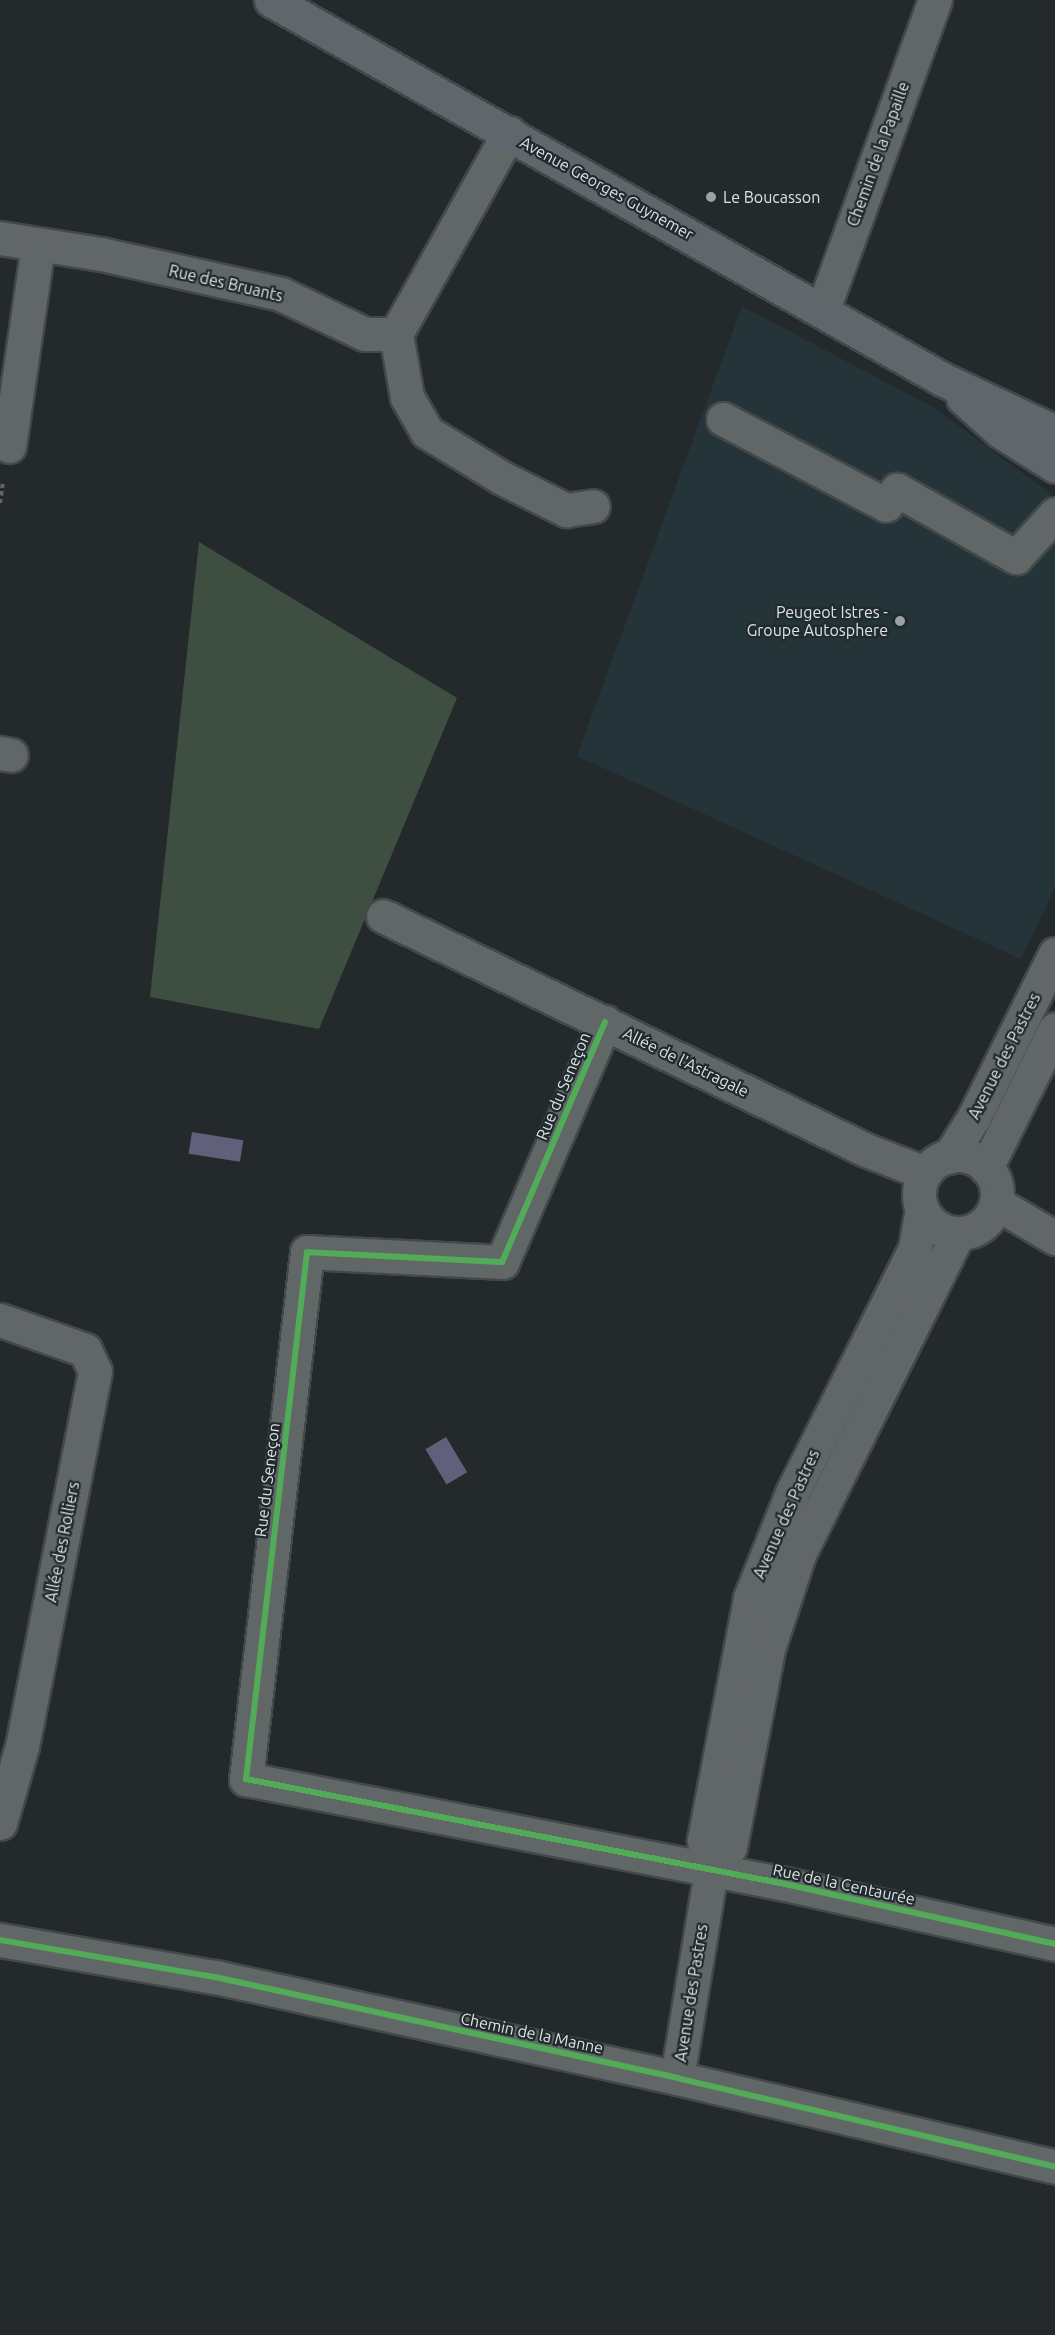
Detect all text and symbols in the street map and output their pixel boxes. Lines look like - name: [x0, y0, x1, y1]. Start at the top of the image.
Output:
- street label: Chemin de la Papaille: [843, 79, 913, 229]
- street label: Avenue Georges Guynemer: [517, 132, 697, 244]
- place label: Le Boucasson: [723, 187, 820, 207]
- marker: Le Boucasson: [704, 190, 718, 204]
- street label: Rue des Bruants: [167, 261, 285, 305]
- place label: Peugeot Istres - Groupe Autosphere: [747, 602, 888, 640]
- marker: Peugeot Istres - Groupe Autosphere: [893, 614, 907, 628]
- street label: Avenue des Pastres: [964, 990, 1044, 1122]
- street label: Allée de l'Astragale: [620, 1023, 752, 1101]
- street label: Rue du Seneçon: [532, 1029, 594, 1143]
- street label: Rue du Seneçon: [250, 1422, 284, 1538]
- street label: Avenue des Pastres: [749, 1447, 823, 1581]
- street label: Allée des Rolliers: [41, 1480, 83, 1604]
- street label: Rue de la Centaurée: [771, 1860, 917, 1908]
- street label: Avenue des Pastres: [671, 1923, 711, 2063]
- street label: Chemin de la Manne: [459, 2008, 605, 2058]

